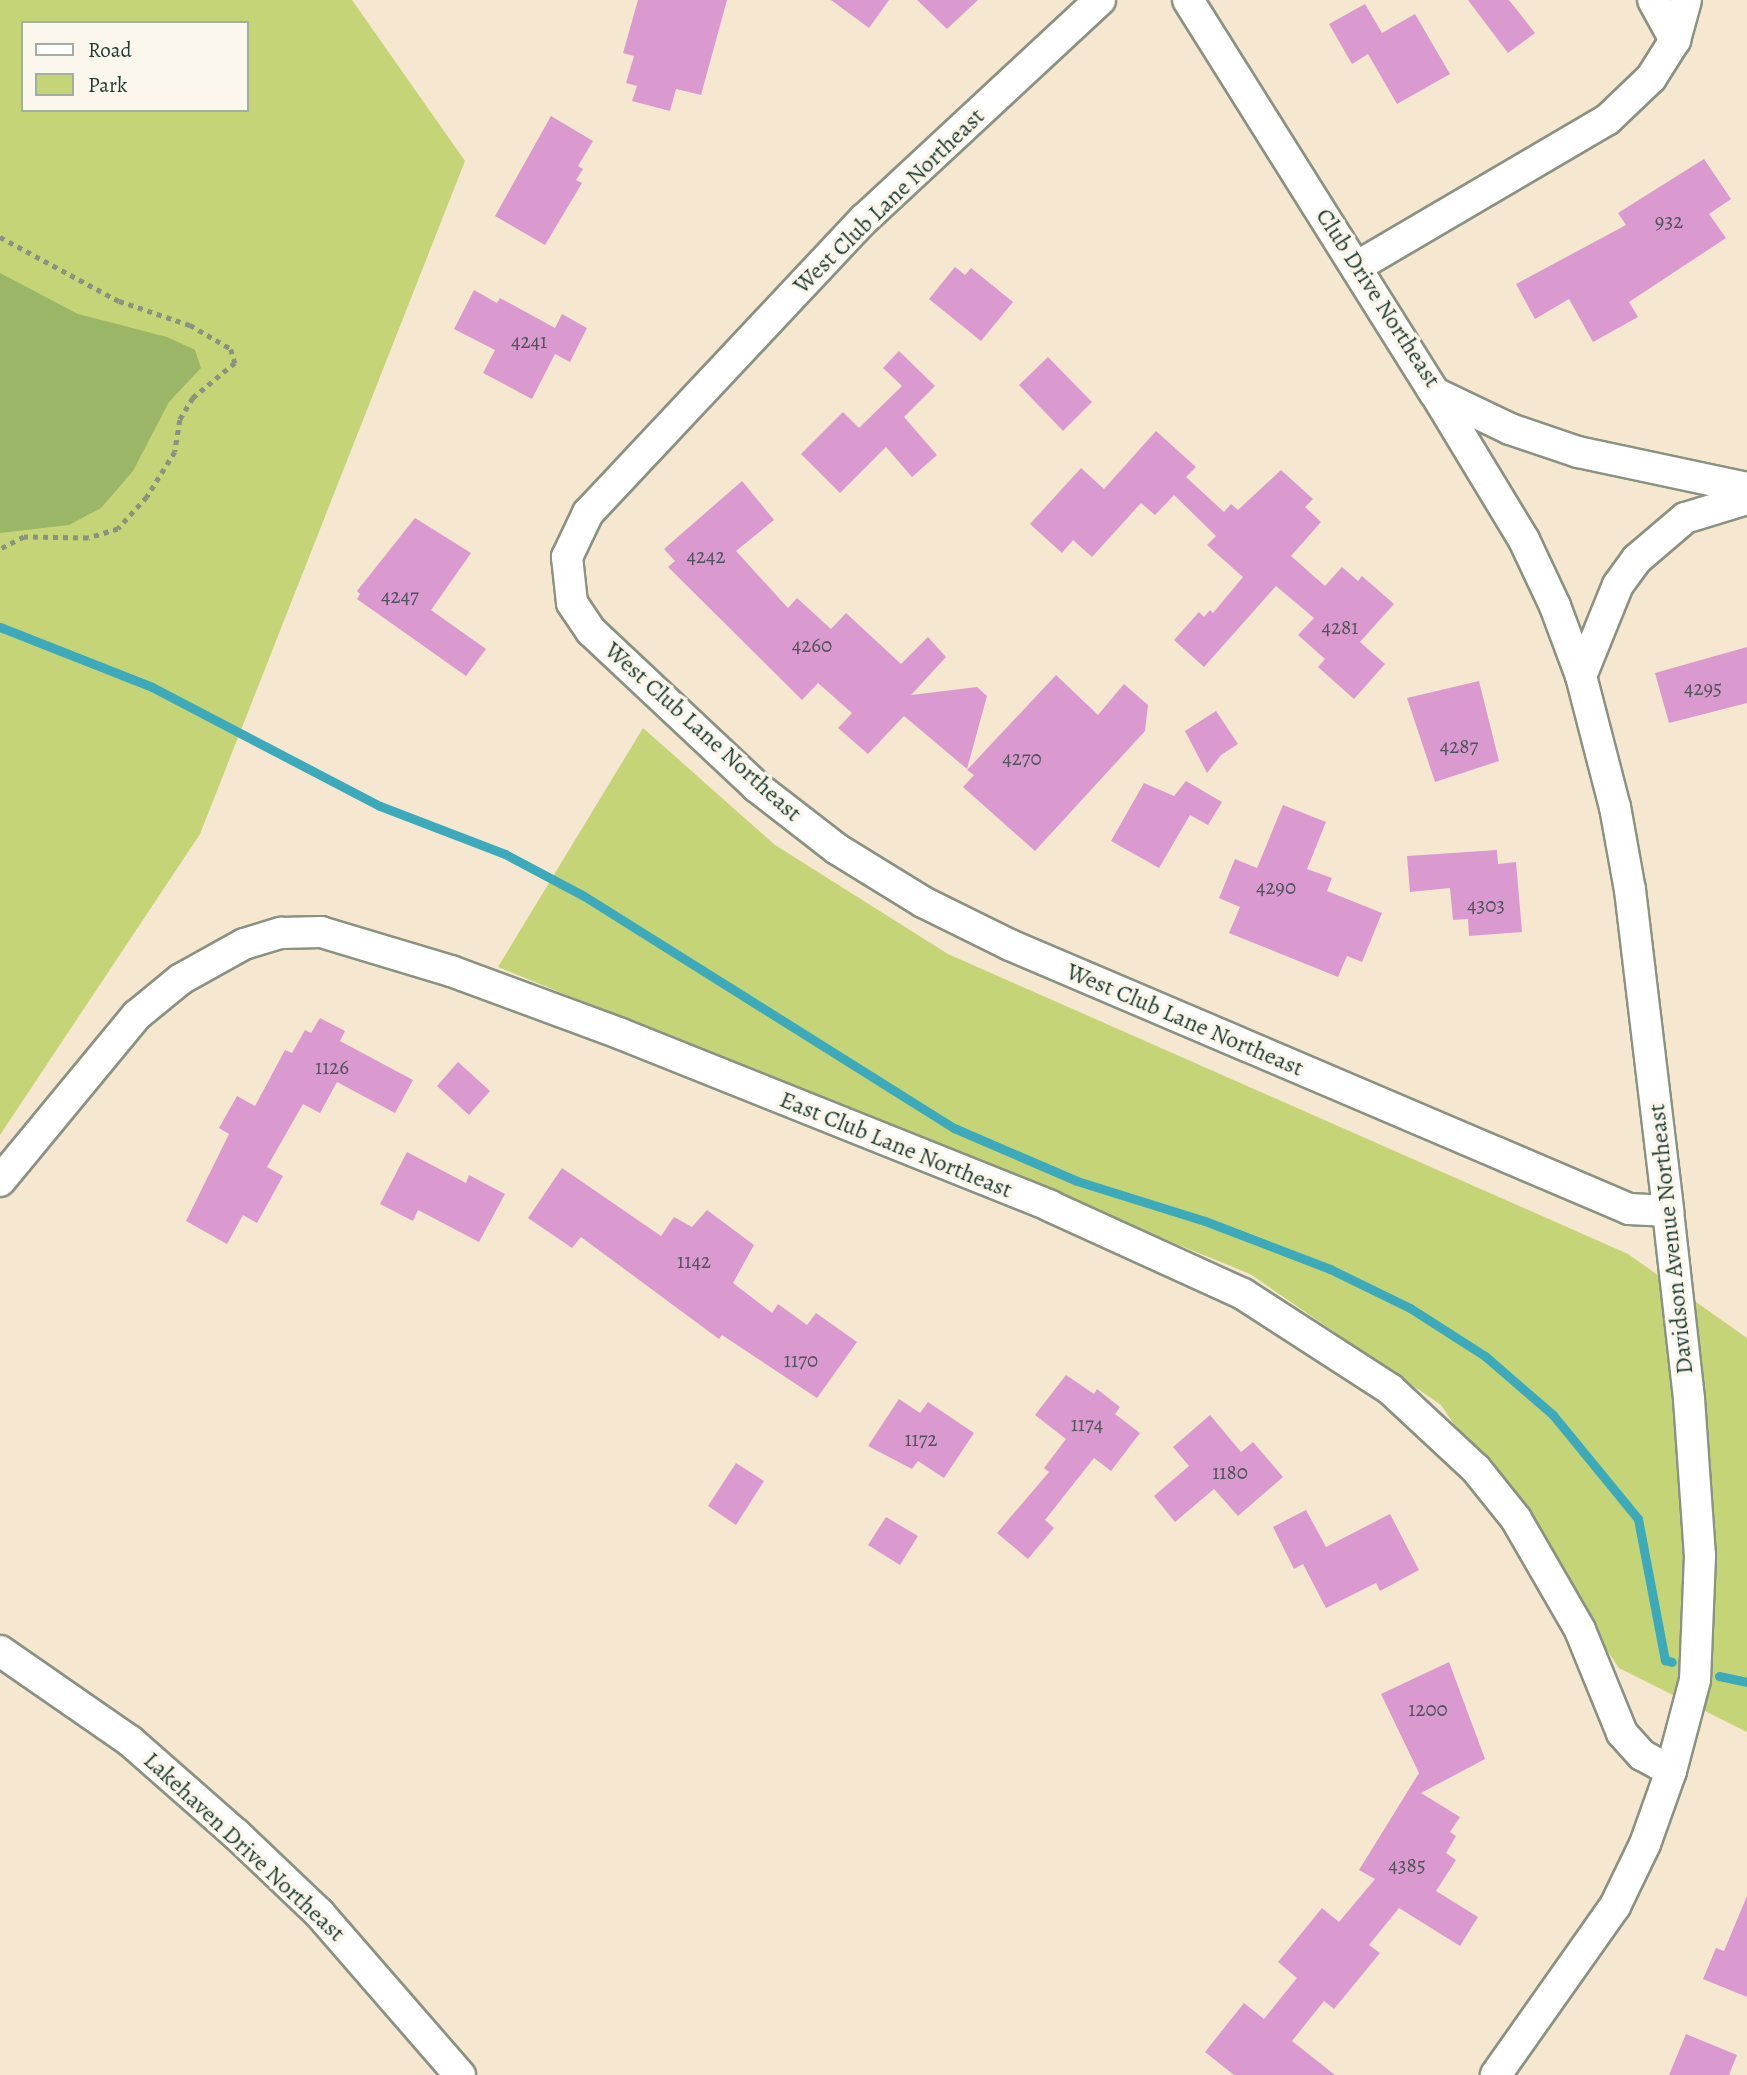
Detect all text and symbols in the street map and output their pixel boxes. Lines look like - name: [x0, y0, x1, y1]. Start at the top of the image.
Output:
- legend: [21, 21, 248, 112]
- text: Road: [88, 36, 132, 64]
- text: Park: [88, 71, 127, 99]
- street label: West Club Lane Northeast: [787, 102, 991, 300]
- street label: Club Drive Northeast: [1309, 203, 1447, 393]
- house number: 932: [1655, 208, 1683, 234]
- house number: 4241: [511, 328, 547, 354]
- house number: 4242: [687, 543, 725, 569]
- house number: 4247: [381, 583, 419, 609]
- house number: 4281: [1322, 614, 1358, 640]
- house number: 4260: [792, 632, 832, 658]
- street label: West Club Lane Northeast: [599, 636, 807, 828]
- house number: 4295: [1684, 675, 1722, 701]
- house number: 4287: [1440, 733, 1478, 759]
- house number: 4270: [1002, 745, 1042, 771]
- house number: 4290: [1256, 874, 1296, 900]
- house number: 4303: [1467, 892, 1505, 918]
- street label: West Club Lane Northeast: [1062, 957, 1308, 1083]
- house number: 1126: [315, 1054, 349, 1080]
- street label: East Club Lane Northeast: [776, 1085, 1016, 1205]
- street label: Davidson Avenue Northeast: [1642, 1102, 1700, 1376]
- house number: 1142: [677, 1248, 711, 1274]
- house number: 1170: [784, 1347, 818, 1373]
- house number: 1174: [1071, 1411, 1103, 1437]
- house number: 1172: [904, 1426, 938, 1452]
- house number: 1180: [1212, 1459, 1248, 1485]
- house number: 1200: [1408, 1696, 1448, 1722]
- street label: Lakehaven Drive Northeast: [137, 1746, 351, 1948]
- house number: 4385: [1388, 1852, 1426, 1878]

